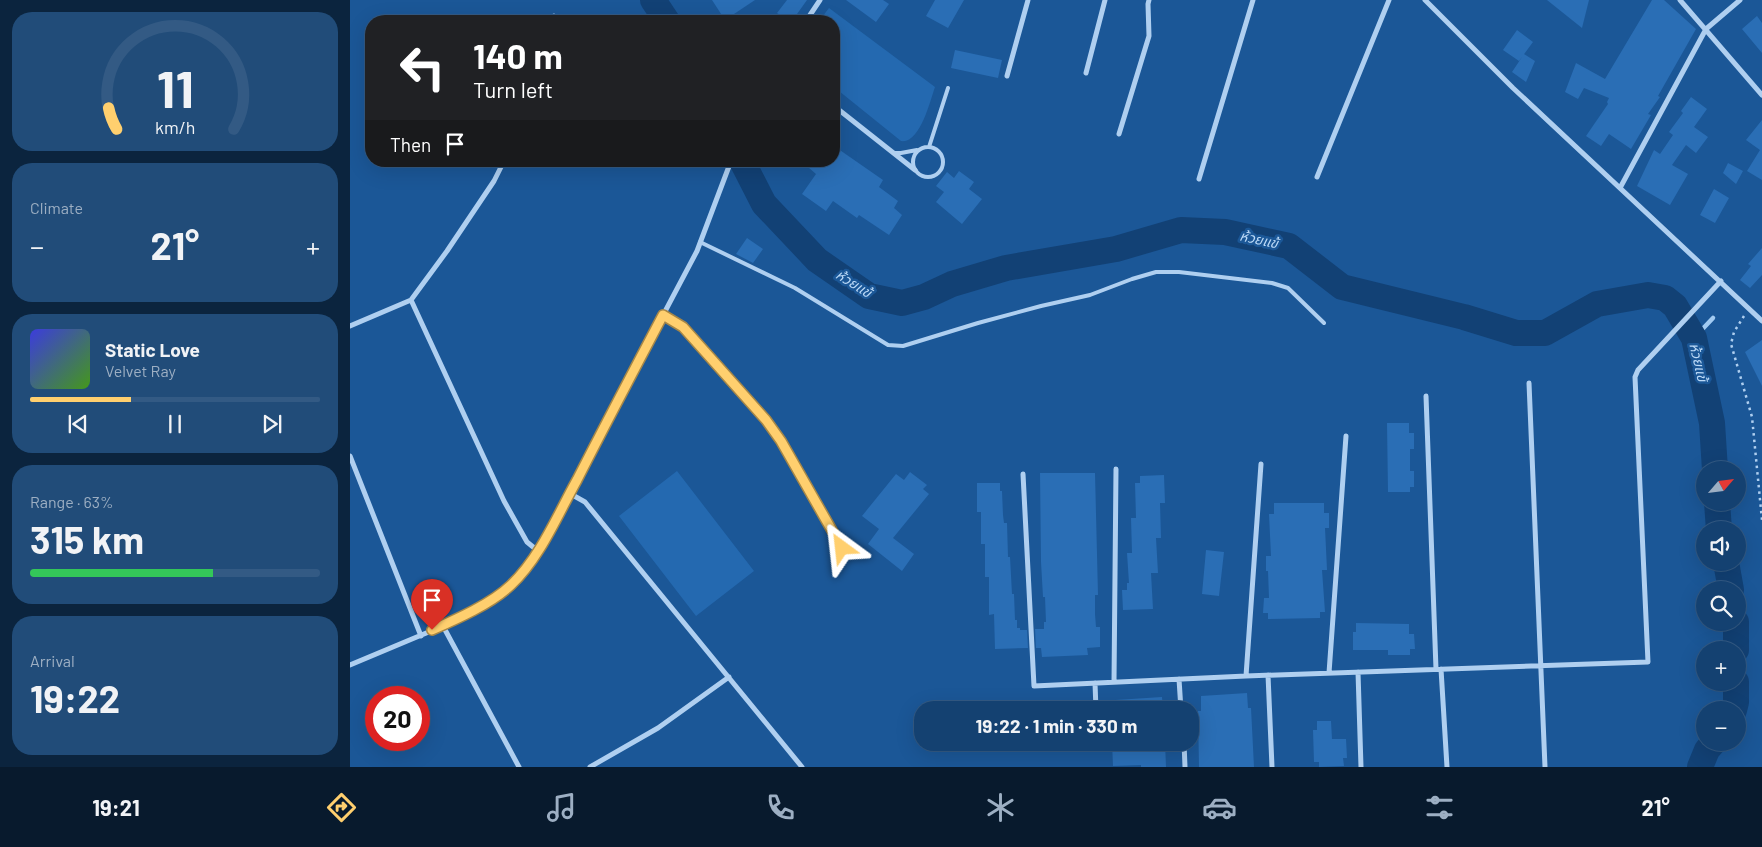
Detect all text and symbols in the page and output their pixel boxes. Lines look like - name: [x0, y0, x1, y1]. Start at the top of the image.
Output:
- text: 140 m: [473, 34, 563, 76]
- icon: left: [390, 35, 455, 100]
- text: 11: [156, 56, 194, 118]
- text: Turn left: [473, 76, 553, 102]
- text: km/h: [155, 116, 195, 138]
- icon: arrive: [441, 130, 469, 158]
- text: Then: [390, 133, 431, 156]
- text: Climate: [30, 198, 83, 217]
- text: 21°: [151, 222, 199, 268]
- water label: ห้วยแข้: [1238, 227, 1282, 252]
- text: −: [30, 229, 44, 263]
- text: +: [306, 229, 320, 263]
- water label: ห้วยแข้: [833, 265, 877, 302]
- text: Static Love: [105, 338, 200, 361]
- water label: ห้วยแข้: [1686, 341, 1712, 385]
- text: Velvet Ray: [105, 361, 176, 380]
- icon: previous: [64, 410, 92, 438]
- icon: pause: [161, 410, 189, 438]
- icon: next: [258, 410, 286, 438]
- north arrow: [1696, 461, 1746, 511]
- map controls: [1696, 461, 1746, 751]
- text: Range · 63%: [30, 492, 114, 511]
- text: 315 km: [30, 516, 144, 562]
- position arrow: [815, 521, 867, 573]
- button: sound: [1696, 521, 1746, 571]
- pin: [411, 579, 453, 630]
- button: search: [1696, 581, 1746, 631]
- icon: arrive: [418, 586, 446, 614]
- button: +: [1696, 641, 1746, 691]
- text: Arrival: [30, 651, 75, 670]
- text: 19:22: [30, 675, 120, 721]
- speed limit sign: 20: [365, 686, 430, 751]
- button: −: [1696, 701, 1746, 751]
- text: 19:22 · 1 min · 330 m: [976, 714, 1137, 737]
- icon: directions: [324, 790, 359, 825]
- icon: music: [544, 790, 579, 825]
- icon: phone: [763, 790, 798, 825]
- icon: climate: [983, 790, 1018, 825]
- icon: car: [1202, 790, 1237, 825]
- icon: filters: [1422, 790, 1457, 825]
- text: 19:21: [92, 794, 140, 820]
- text: 21°: [1641, 794, 1670, 820]

